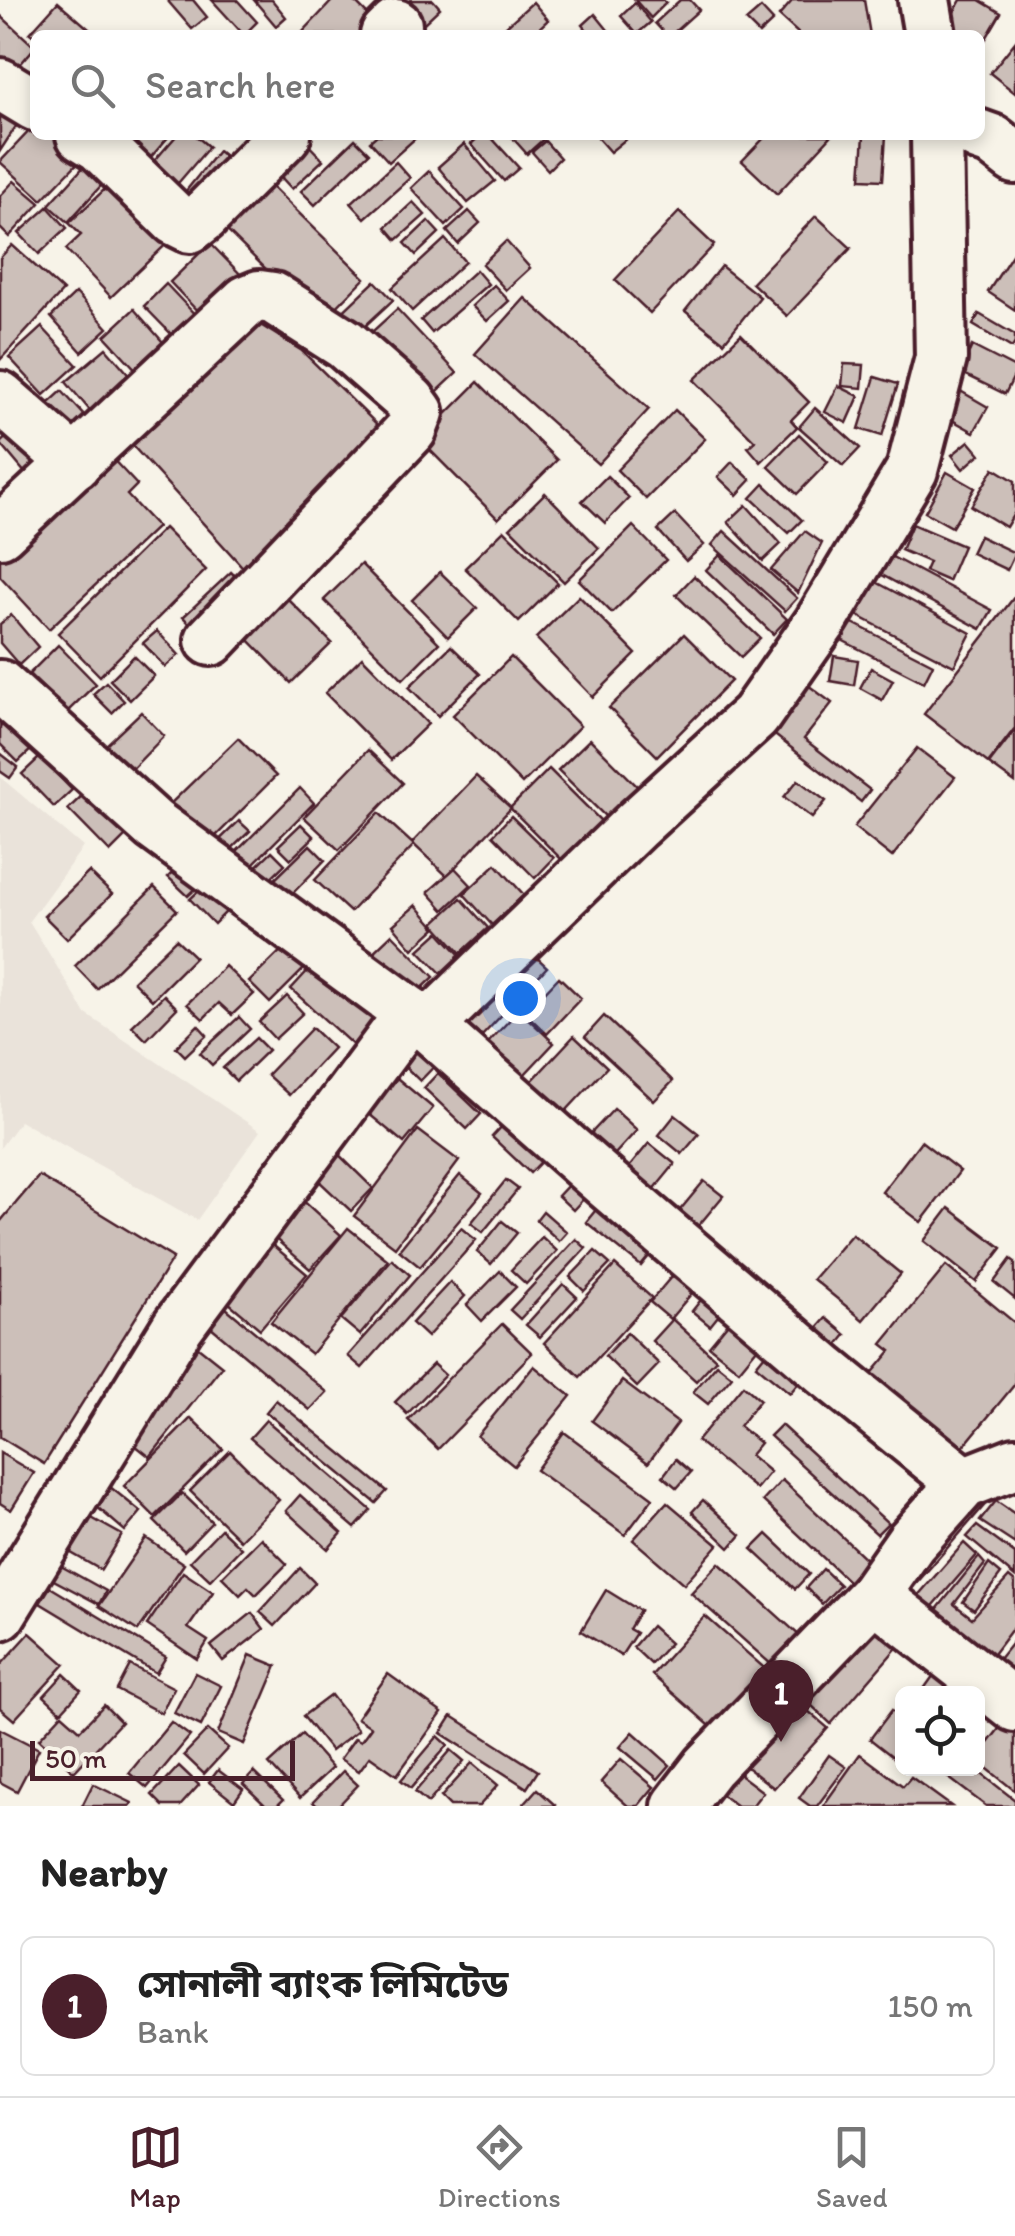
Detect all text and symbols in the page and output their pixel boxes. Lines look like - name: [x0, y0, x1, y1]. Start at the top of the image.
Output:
- search box: [30, 30, 985, 140]
- icon: search: [65, 58, 120, 113]
- text: Search here: [145, 62, 336, 108]
- your location: [495, 973, 546, 1024]
- pin: 1: [748, 1660, 814, 1742]
- map controls: [895, 1686, 985, 1776]
- button: locate: [895, 1686, 985, 1776]
- scale bar: [30, 1736, 295, 1780]
- text: 50 m: [45, 1741, 107, 1775]
- text: Nearby: [40, 1846, 167, 1897]
- text: সোনালী ব্যাংক লিমিটেড: [137, 1961, 508, 2007]
- text: 1: [67, 1987, 82, 2025]
- text: 150 m: [888, 1987, 973, 2025]
- text: Bank: [137, 2013, 209, 2051]
- tab: Map: [128, 2120, 183, 2214]
- tab: Directions: [438, 2120, 561, 2214]
- tab: Saved: [816, 2120, 887, 2214]

